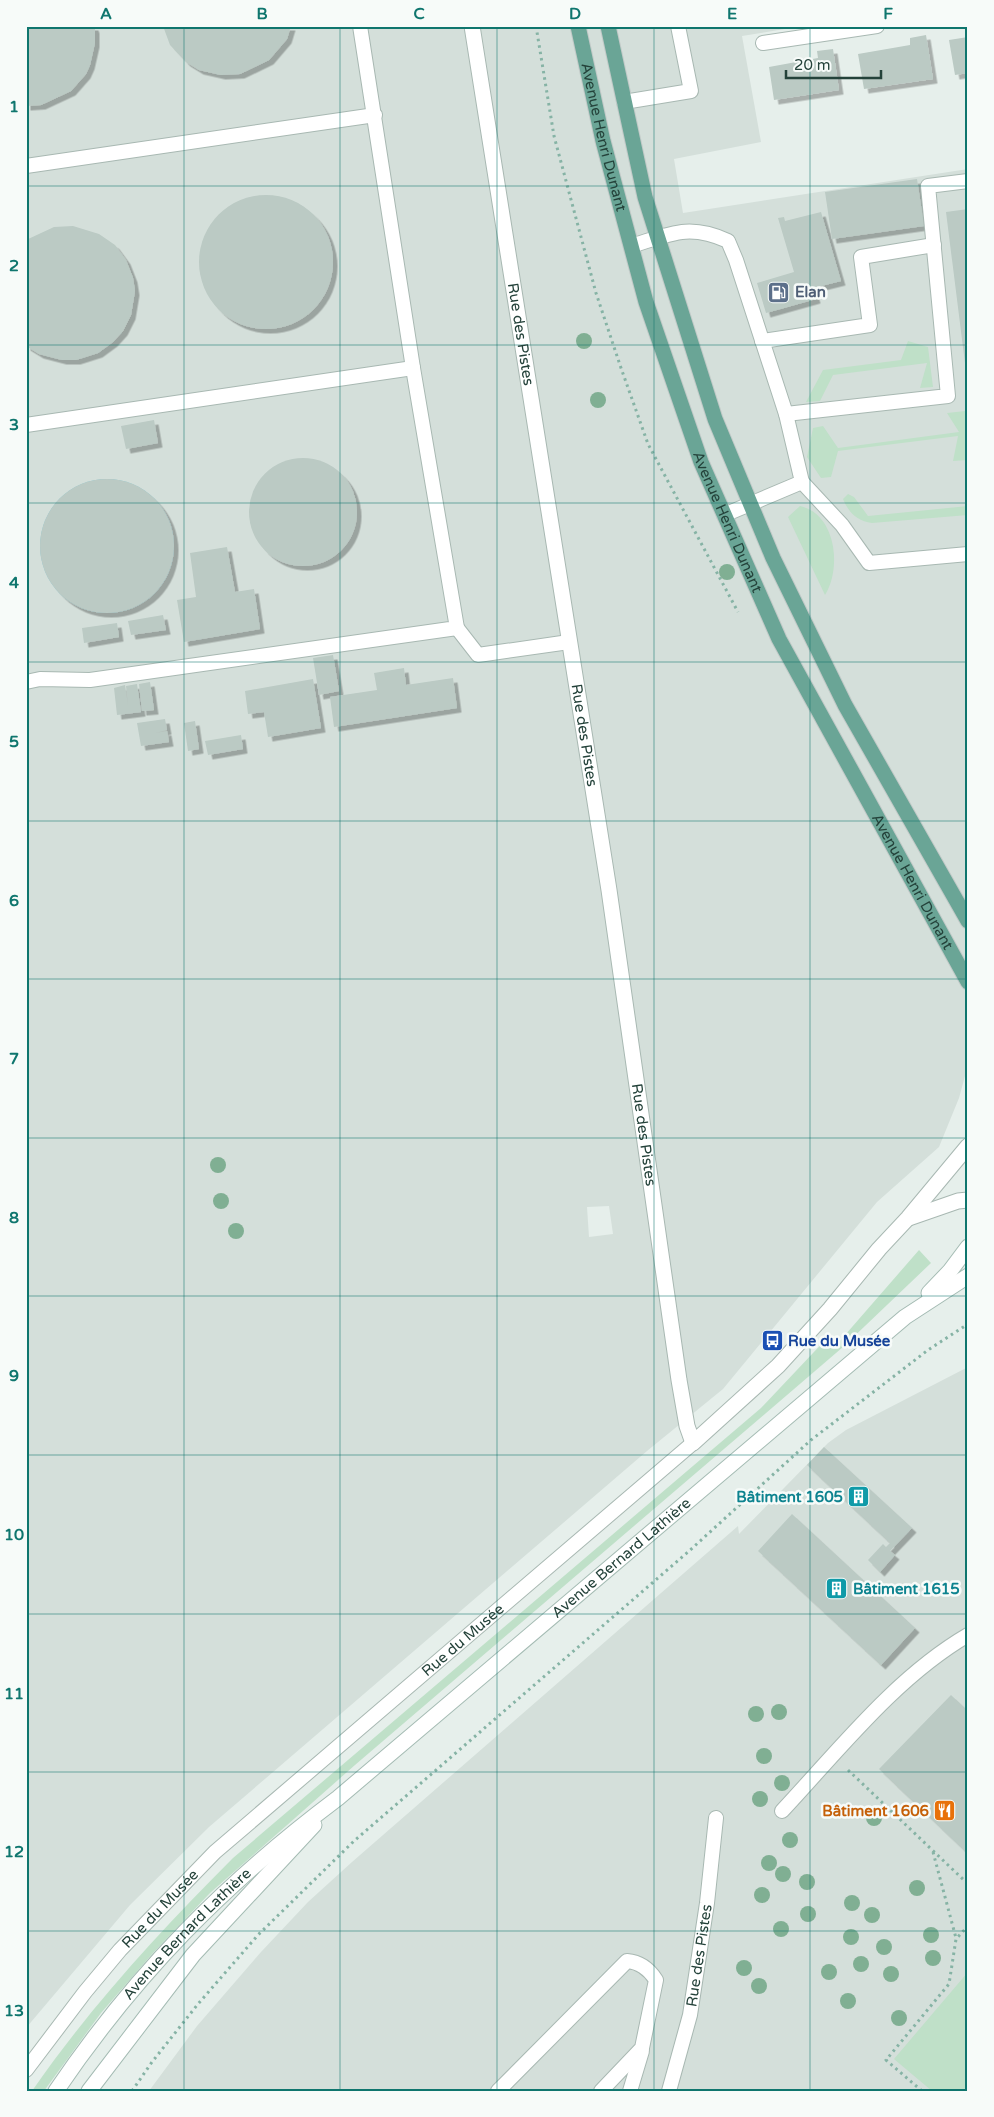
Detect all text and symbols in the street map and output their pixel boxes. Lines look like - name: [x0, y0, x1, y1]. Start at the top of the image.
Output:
- text: A: [100, 4, 112, 24]
- text: B: [256, 4, 268, 24]
- text: C: [413, 4, 425, 24]
- text: D: [569, 4, 581, 24]
- text: E: [727, 4, 737, 24]
- text: F: [883, 4, 893, 24]
- scale bar: [786, 48, 882, 80]
- text: 20 m: [794, 56, 831, 74]
- street label: Avenue Henri Dunant: [577, 61, 630, 214]
- text: 1: [9, 97, 19, 117]
- text: 2: [9, 256, 19, 276]
- fuel station icon: Elan: [767, 280, 791, 304]
- street label: Rue des Pistes: [504, 282, 538, 387]
- place label: Elan: [795, 283, 826, 301]
- text: 3: [9, 415, 19, 435]
- street label: Avenue Henri Dunant: [689, 449, 766, 596]
- text: 4: [9, 573, 19, 593]
- street label: Rue des Pistes: [567, 683, 601, 788]
- text: 5: [9, 732, 19, 752]
- street label: Avenue Henri Dunant: [868, 811, 957, 953]
- text: 6: [9, 891, 19, 911]
- text: 7: [9, 1049, 19, 1069]
- street label: Rue des Pistes: [628, 1082, 660, 1187]
- text: 8: [9, 1208, 19, 1228]
- bus stop icon: Rue du Musée: [760, 1329, 784, 1353]
- place label: Rue du Musée: [788, 1332, 891, 1350]
- text: 9: [9, 1366, 19, 1386]
- building icon: Bâtiment 1605: [847, 1485, 871, 1509]
- place label: Bâtiment 1605: [736, 1488, 843, 1506]
- street label: Avenue Bernard Lathière: [548, 1494, 694, 1622]
- text: 10: [4, 1525, 24, 1545]
- building icon: Bâtiment 1615: [825, 1577, 849, 1601]
- place label: Bâtiment 1615: [853, 1580, 960, 1598]
- street label: Rue du Musée: [418, 1600, 507, 1680]
- text: 11: [4, 1684, 24, 1704]
- restaurant icon: Bâtiment 1606: [933, 1799, 957, 1823]
- place label: Bâtiment 1606: [822, 1802, 929, 1820]
- text: 12: [4, 1842, 24, 1862]
- street label: Avenue Bernard Lathière: [119, 1864, 255, 2003]
- street label: Rue du Musée: [118, 1866, 202, 1952]
- street label: Rue des Pistes: [682, 1903, 716, 2008]
- text: 13: [4, 2001, 24, 2021]

